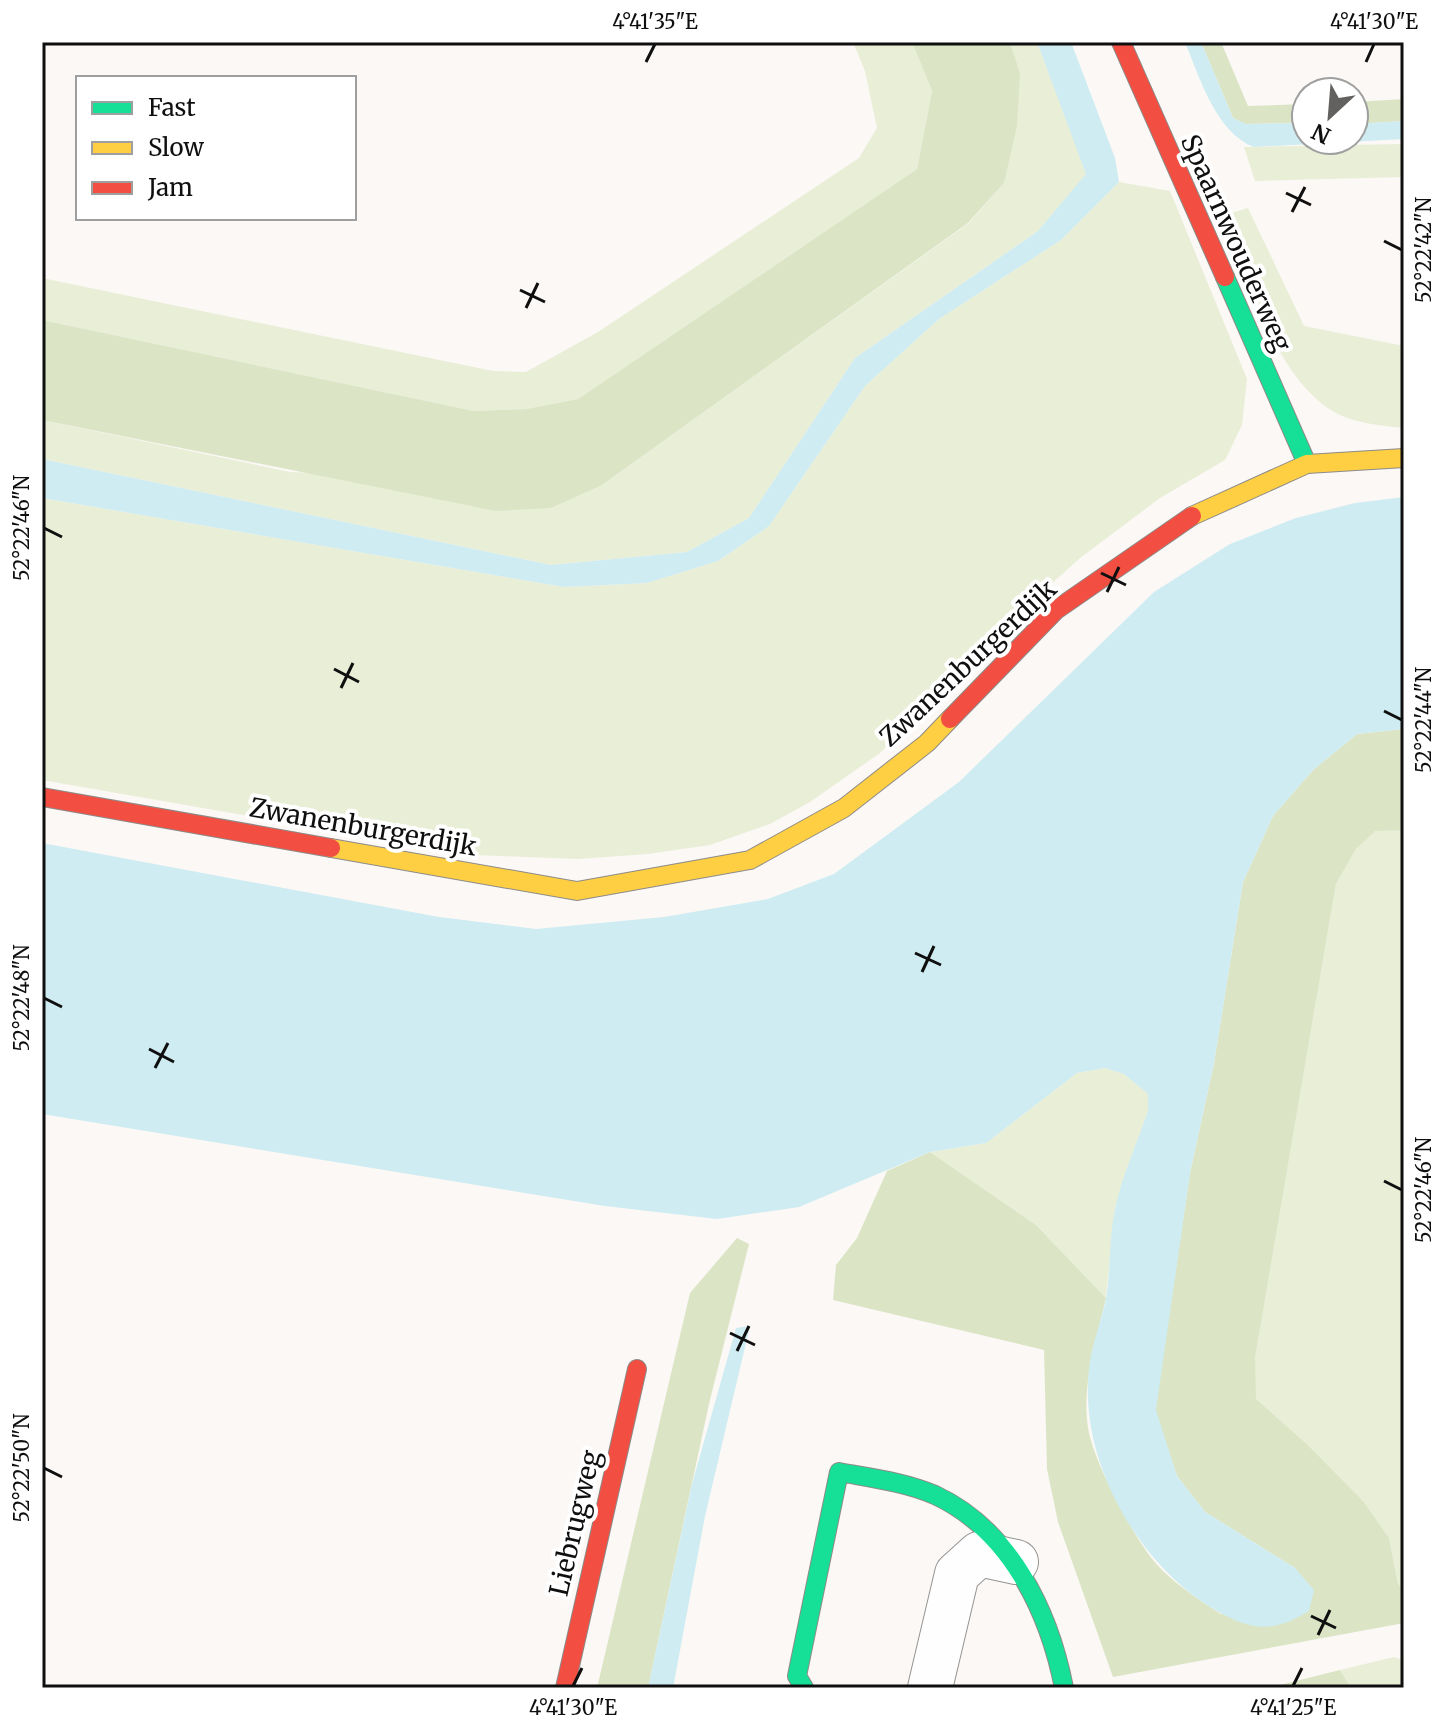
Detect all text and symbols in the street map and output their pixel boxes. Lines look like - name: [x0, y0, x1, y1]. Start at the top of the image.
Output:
- text: 4°41'35"E: [612, 9, 698, 34]
- text: 4°41'30"E: [1330, 9, 1418, 34]
- legend: [76, 76, 356, 220]
- north arrow: [1290, 76, 1370, 156]
- text: Fast: [148, 92, 196, 123]
- text: N: [1307, 117, 1335, 150]
- street label: Spaarnwouderweg: [1174, 129, 1299, 357]
- text: Slow: [148, 132, 204, 163]
- text: Jam: [147, 172, 193, 203]
- text: 52°22'42"N: [1411, 197, 1436, 303]
- text: 52°22'46"N: [9, 474, 34, 581]
- street label: Zwanenburgerdijk: [872, 572, 1063, 753]
- text: 52°22'44"N: [1411, 667, 1436, 773]
- street label: Zwanenburgerdijk: [247, 790, 480, 863]
- text: 52°22'48"N: [9, 944, 34, 1052]
- text: 52°22'46"N: [1411, 1136, 1436, 1243]
- text: 52°22'50"N: [9, 1413, 34, 1522]
- street label: Liebrugweg: [542, 1447, 607, 1599]
- text: 4°41'30"E: [529, 1695, 617, 1720]
- text: 4°41'25"E: [1250, 1695, 1336, 1720]

